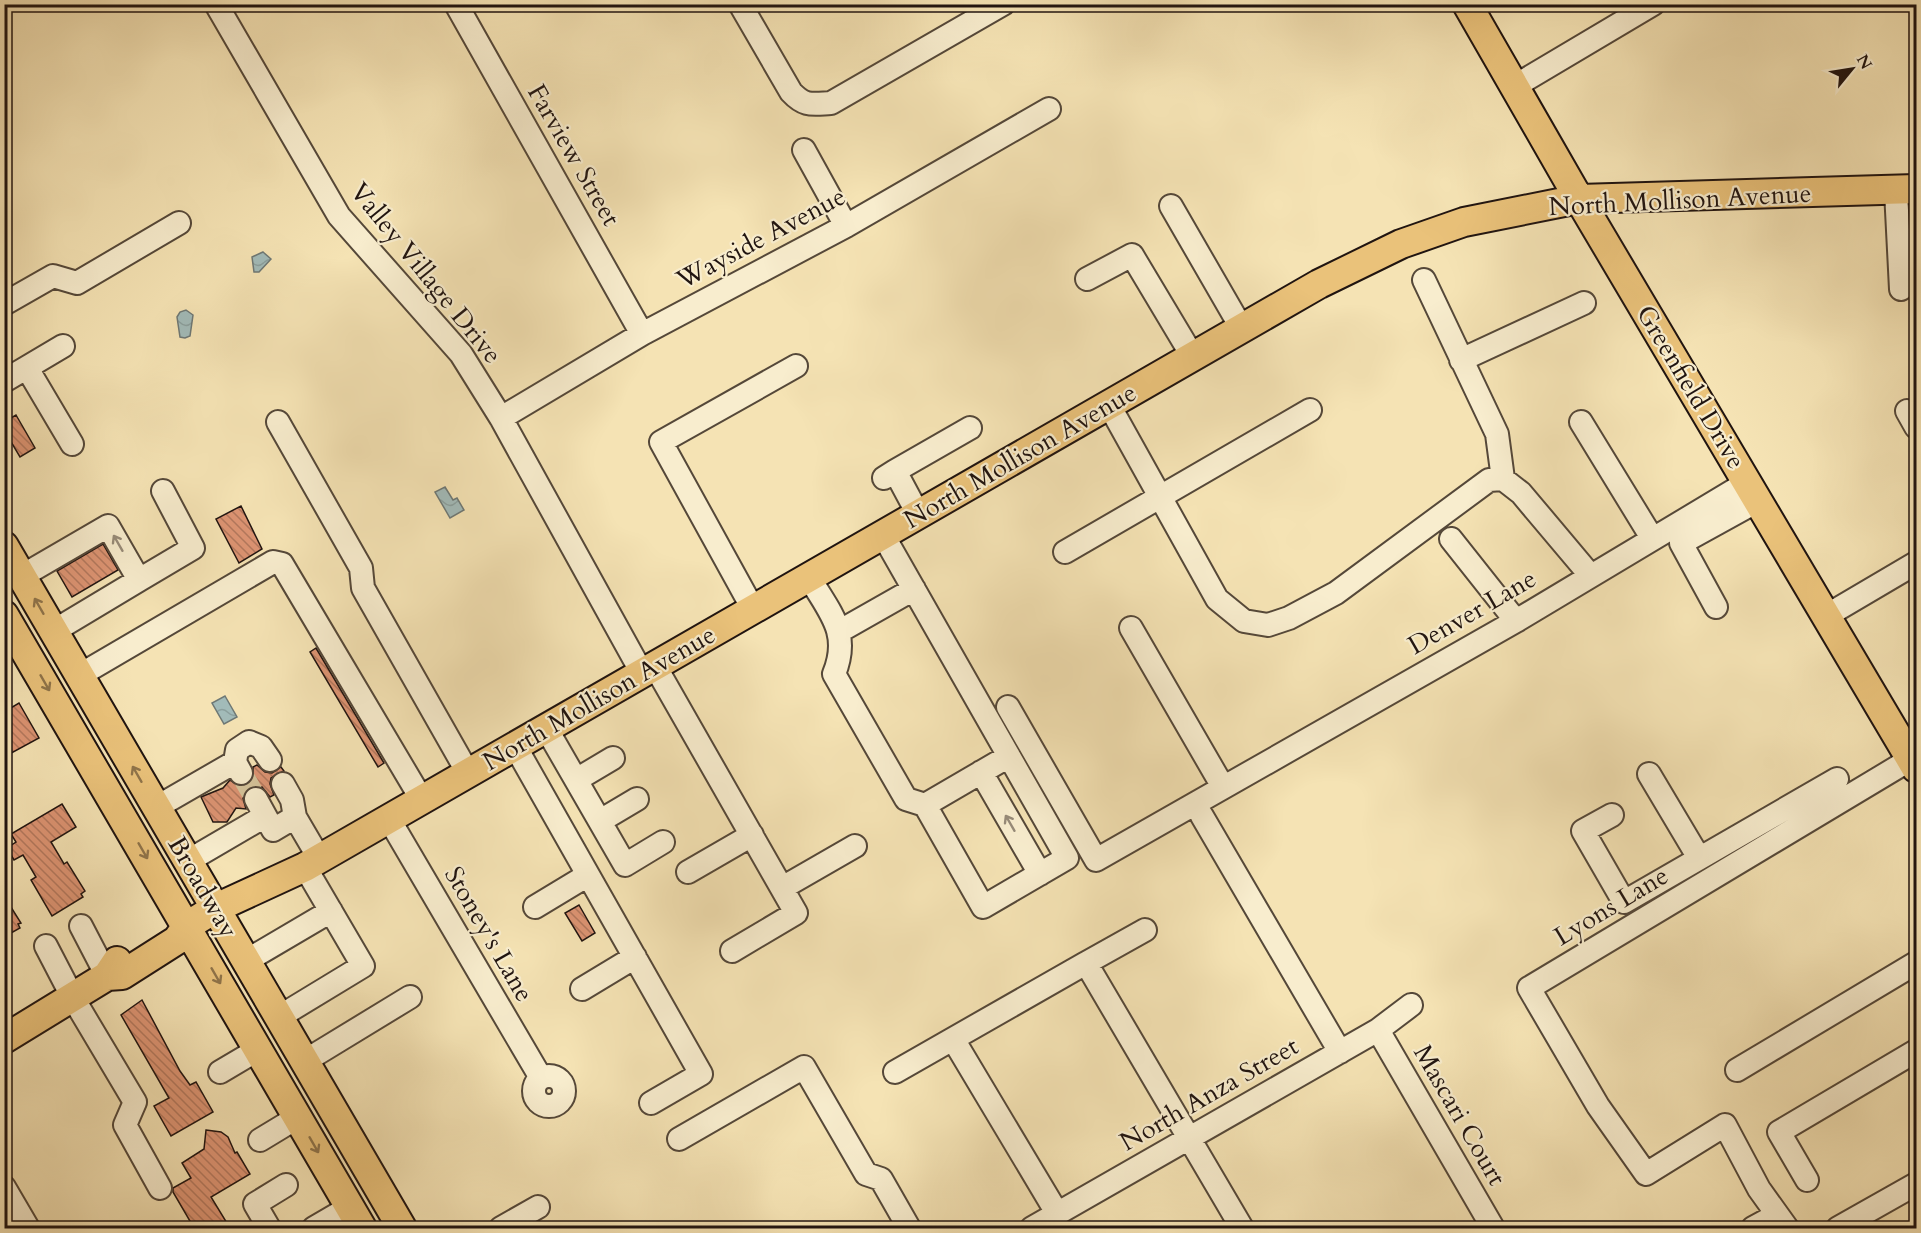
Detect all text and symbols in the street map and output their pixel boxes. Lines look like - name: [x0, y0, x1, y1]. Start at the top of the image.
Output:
- north arrow: [1822, 39, 1882, 99]
- text: N: [1851, 50, 1877, 74]
- street label: Farview Street: [519, 78, 629, 232]
- street label: Valley Village Drive: [342, 175, 510, 371]
- street label: North Mollison Avenue: [1548, 176, 1812, 224]
- street label: Wayside Avenue: [670, 179, 852, 298]
- street label: Greenfield Drive: [1628, 299, 1754, 475]
- street label: North Mollison Avenue: [897, 375, 1143, 537]
- one-way arrow: [112, 535, 124, 552]
- street label: Denver Lane: [1401, 561, 1543, 663]
- one-way arrow: [33, 597, 44, 615]
- street label: North Mollison Avenue: [476, 617, 722, 779]
- one-way arrow: [39, 674, 51, 691]
- one-way arrow: [131, 766, 143, 783]
- one-way arrow: [1004, 815, 1016, 832]
- street label: Broadway: [160, 830, 246, 945]
- one-way arrow: [138, 842, 150, 859]
- street label: Lyons Lane: [1547, 858, 1675, 954]
- street label: Stoney's Lane: [436, 860, 542, 1008]
- one-way arrow: [210, 967, 222, 984]
- street label: North Anza Street: [1113, 1029, 1305, 1159]
- street label: Mascari Court: [1406, 1038, 1514, 1192]
- one-way arrow: [308, 1136, 320, 1153]

